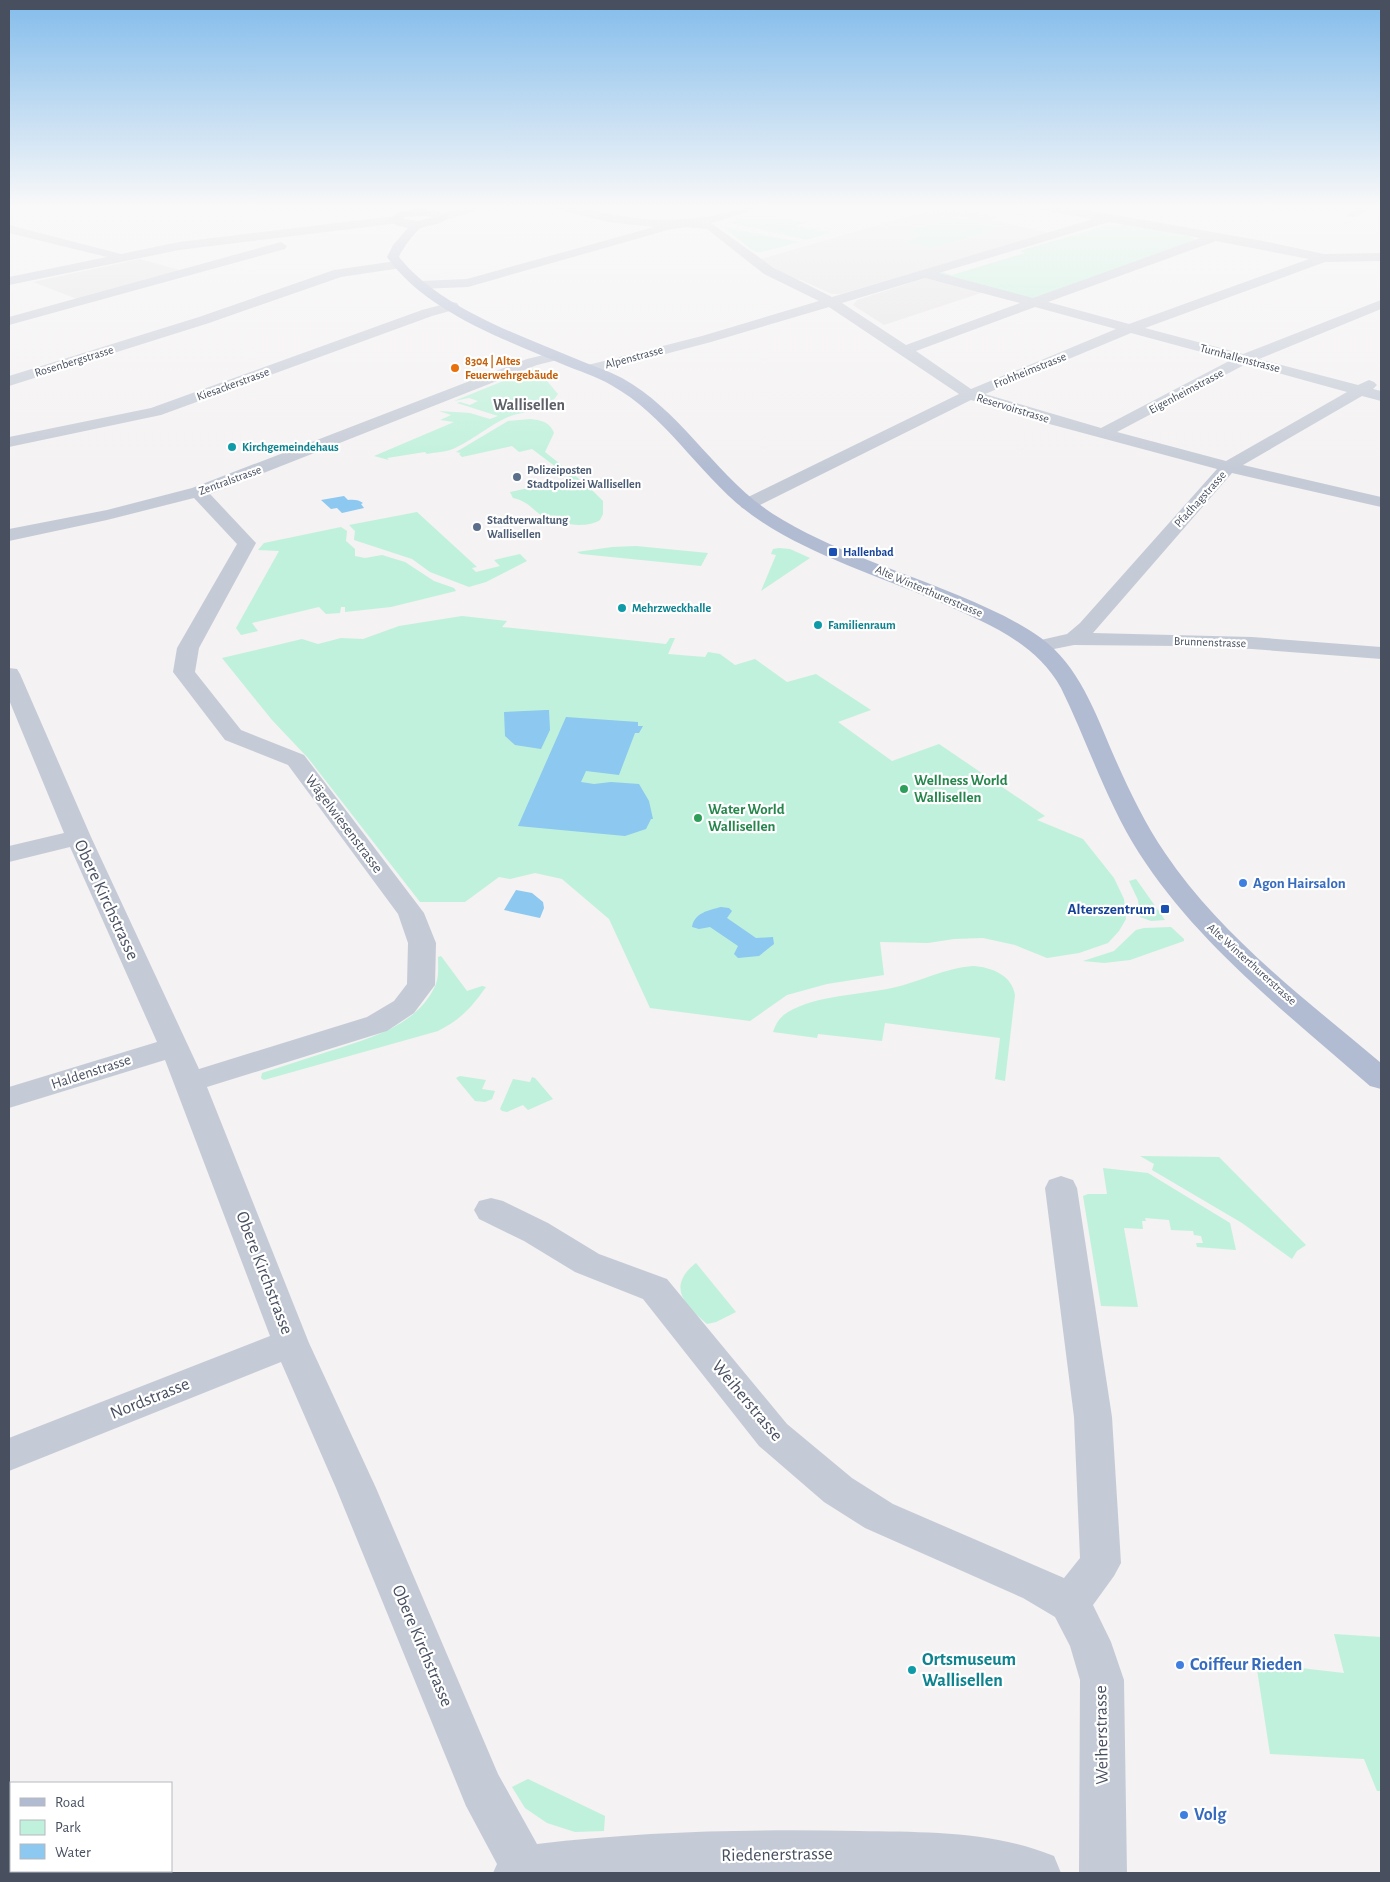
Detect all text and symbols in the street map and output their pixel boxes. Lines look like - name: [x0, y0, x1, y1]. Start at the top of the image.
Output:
- street label: Turnhallenstrasse: [1199, 342, 1281, 374]
- street label: Rosenbergstrasse: [33, 343, 115, 379]
- street label: Alpenstrasse: [604, 343, 664, 371]
- street label: Frohheimstrasse: [992, 350, 1068, 390]
- place label: 8304 | Altes Feuerwehrgebäude: [465, 354, 558, 381]
- marker: 8304 | Altes Feuerwehrgebäude: [449, 362, 461, 374]
- street label: Kiesackerstrasse: [195, 365, 271, 403]
- street label: Eigenheimstrasse: [1147, 366, 1225, 416]
- street label: Reservoirstrasse: [975, 391, 1051, 425]
- district label: Wallisellen: [493, 397, 565, 413]
- marker: Kirchgemeindehaus: [226, 441, 238, 453]
- place label: Kirchgemeindehaus: [242, 441, 339, 453]
- street label: Zentralstrasse: [197, 463, 263, 497]
- place label: Polizeiposten Stadtpolizei Wallisellen: [527, 464, 641, 490]
- street label: Pfadhagstrasse: [1172, 469, 1228, 529]
- marker: Polizeiposten Stadtpolizei Wallisellen: [511, 471, 523, 483]
- place label: Stadtverwaltung Wallisellen: [487, 514, 569, 540]
- marker: Stadtverwaltung Wallisellen: [471, 521, 483, 533]
- marker: Hallenbad: [827, 546, 839, 558]
- place label: Hallenbad: [843, 546, 894, 558]
- street label: Alte Winterthurerstrasse: [874, 563, 984, 619]
- marker: Mehrzweckhalle: [616, 602, 628, 614]
- place label: Mehrzweckhalle: [632, 602, 711, 614]
- marker: Familienraum: [812, 619, 824, 631]
- place label: Familienraum: [828, 619, 896, 631]
- street label: Brunnenstrasse: [1174, 635, 1246, 649]
- street label: Wägelwiesenstrasse: [302, 772, 386, 876]
- place label: Wellness World Wallisellen: [914, 773, 1008, 805]
- marker: Wellness World Wallisellen: [898, 783, 910, 795]
- place label: Water World Wallisellen: [708, 802, 785, 834]
- marker: Water World Wallisellen: [692, 812, 704, 824]
- street label: Obere Kirchstrasse: [70, 837, 142, 963]
- place label: Agon Hairsalon: [1253, 876, 1346, 891]
- marker: Agon Hairsalon: [1237, 877, 1249, 889]
- place label: Alterszentrum: [1067, 902, 1155, 917]
- marker: Alterszentrum: [1159, 903, 1171, 915]
- street label: Alte Winterthurerstrasse: [1205, 921, 1299, 1007]
- street label: Haldenstrasse: [49, 1052, 133, 1092]
- street label: Obere Kirchstrasse: [232, 1209, 296, 1337]
- street label: Weiherstrasse: [708, 1357, 786, 1445]
- street label: Nordstrasse: [108, 1375, 192, 1423]
- street label: Obere Kirchstrasse: [388, 1583, 456, 1709]
- place label: Ortsmuseum Wallisellen: [922, 1651, 1016, 1690]
- place label: Coiffeur Rieden: [1190, 1656, 1302, 1674]
- marker: Coiffeur Rieden: [1174, 1659, 1186, 1671]
- marker: Ortsmuseum Wallisellen: [906, 1664, 918, 1676]
- street label: Weiherstrasse: [1092, 1685, 1112, 1785]
- legend: [10, 1782, 172, 1872]
- text: Road: [55, 1795, 85, 1810]
- place label: Volg: [1194, 1806, 1227, 1824]
- marker: Volg: [1178, 1809, 1190, 1821]
- text: Park: [55, 1820, 81, 1835]
- text: Water: [55, 1845, 91, 1860]
- street label: Riedenerstrasse: [721, 1845, 833, 1865]

